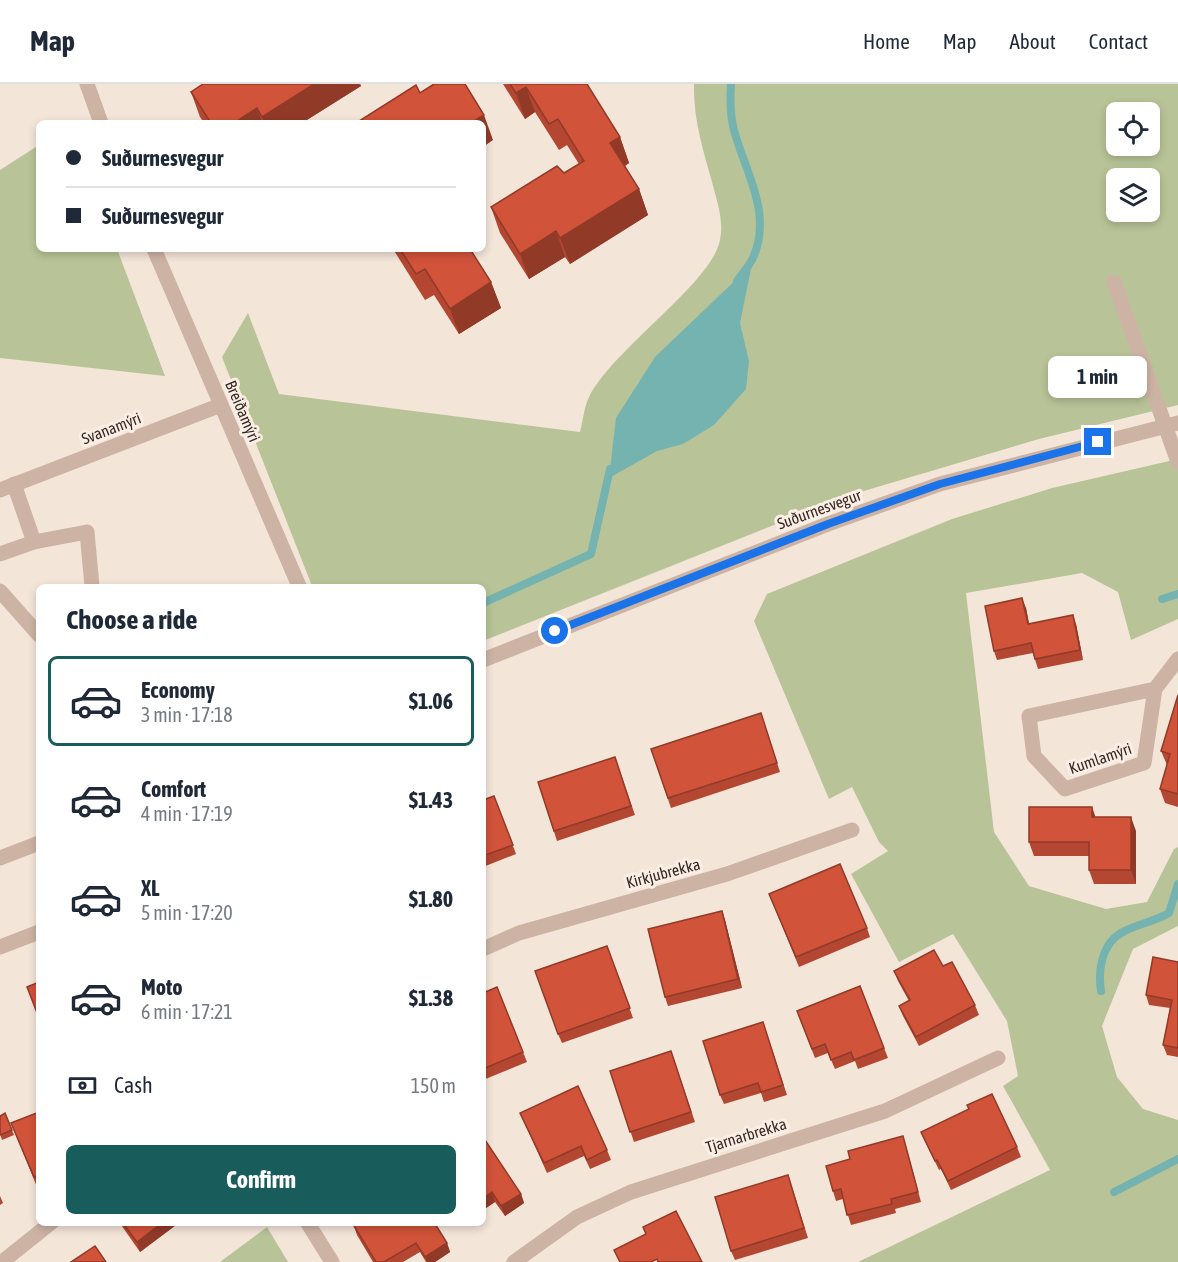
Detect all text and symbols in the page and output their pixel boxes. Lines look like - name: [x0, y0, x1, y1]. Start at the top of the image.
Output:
- text: Map: [30, 25, 75, 57]
- text: Home: [863, 29, 910, 53]
- text: Map: [943, 29, 977, 53]
- text: About: [1010, 29, 1056, 53]
- text: Contact: [1089, 29, 1148, 53]
- map controls: [1106, 102, 1160, 222]
- button: locate: [1106, 102, 1160, 156]
- text: Suðurnesvegur: [102, 145, 223, 171]
- button: layers: [1106, 168, 1160, 222]
- text: Suðurnesvegur: [102, 203, 223, 229]
- callout: 1 min: [1048, 355, 1148, 397]
- text: 1 min: [1077, 365, 1118, 388]
- street label: Breiðamýri: [221, 378, 264, 445]
- street label: Svanamýri: [79, 408, 144, 448]
- route end: [1084, 428, 1111, 455]
- street label: Suðurnesvegur: [775, 485, 864, 533]
- text: Choose a ride: [66, 604, 198, 635]
- route start: [541, 617, 568, 644]
- icon: car: [69, 674, 123, 728]
- text: Economy: [141, 677, 215, 703]
- text: $1.06: [409, 688, 453, 714]
- text: 3 min · 17:18: [141, 703, 233, 726]
- street label: Kumlamýri: [1066, 739, 1134, 778]
- icon: car: [69, 773, 123, 827]
- text: Comfort: [141, 776, 206, 802]
- text: $1.43: [409, 787, 453, 813]
- text: 4 min · 17:19: [141, 802, 233, 825]
- street label: Kirkjubrekka: [624, 854, 702, 892]
- icon: car: [69, 872, 123, 926]
- text: XL: [141, 875, 159, 901]
- text: $1.80: [409, 886, 453, 912]
- text: 5 min · 17:20: [141, 901, 233, 924]
- icon: car: [69, 971, 123, 1025]
- text: Moto: [141, 974, 183, 1000]
- text: $1.38: [409, 985, 453, 1011]
- text: 6 min · 17:21: [141, 1000, 233, 1023]
- icon: cash: [66, 1069, 99, 1102]
- text: Cash: [114, 1072, 153, 1098]
- text: 150 m: [411, 1074, 456, 1097]
- street label: Tjarnarbrekka: [703, 1114, 789, 1157]
- button: Confirm: [66, 1145, 456, 1214]

